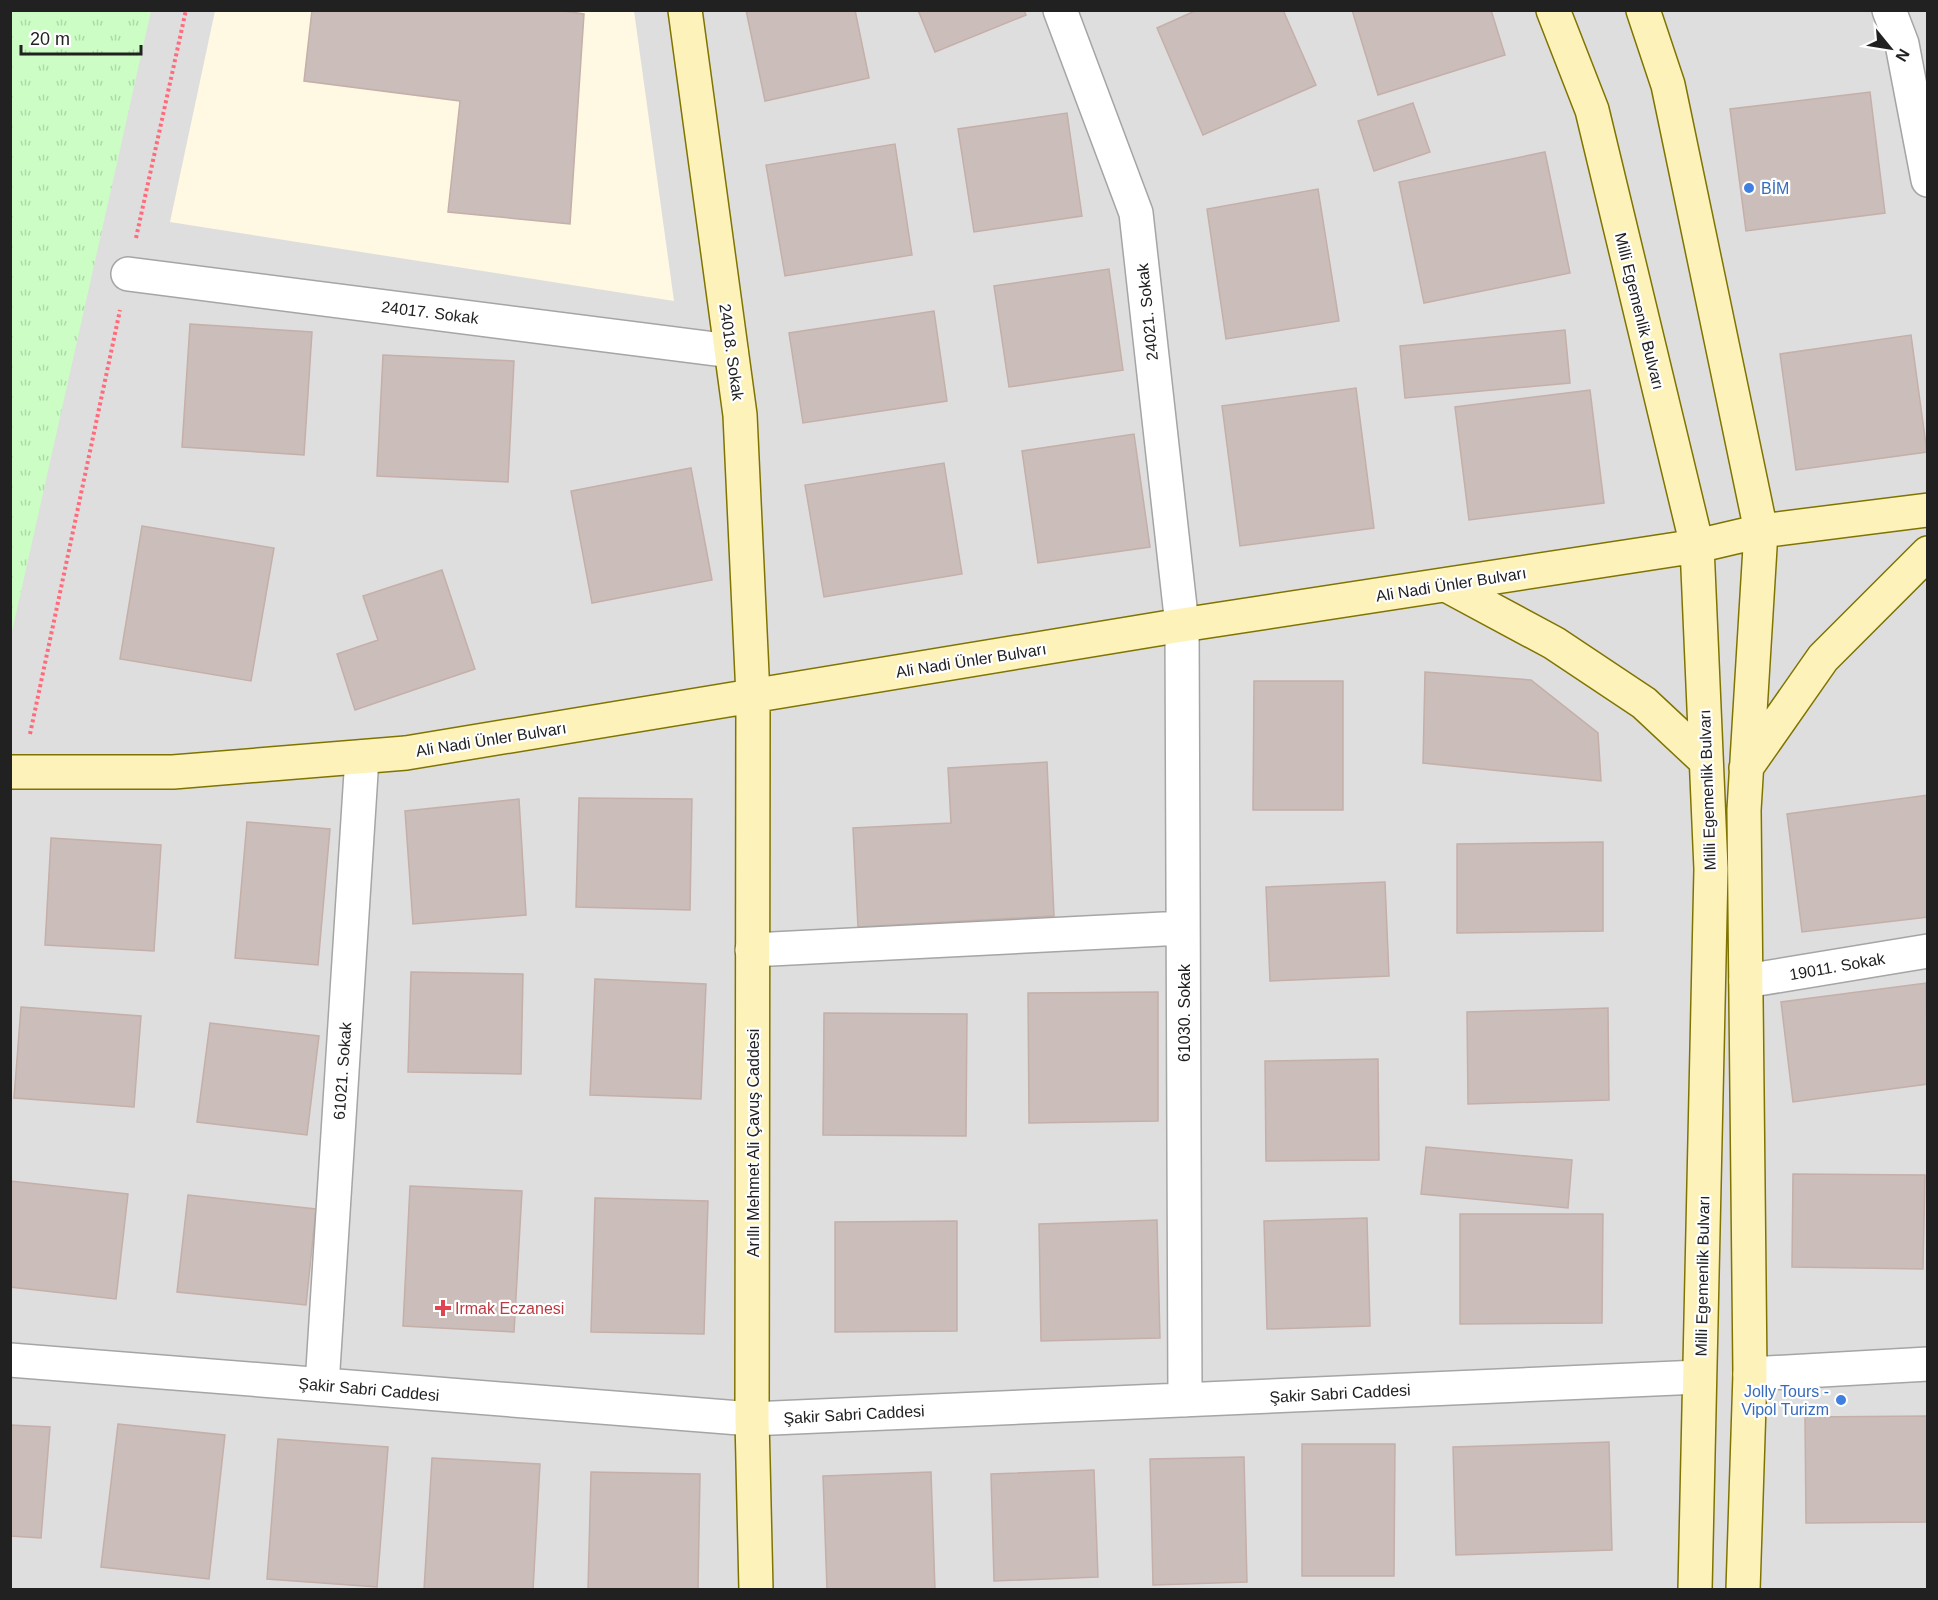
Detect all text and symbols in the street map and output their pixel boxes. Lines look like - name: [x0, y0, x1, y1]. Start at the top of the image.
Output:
- scale bar: [21, 18, 141, 56]
- north arrow: [1860, 18, 1920, 78]
- text: 20 m: [30, 29, 70, 49]
- text: N: [1892, 46, 1913, 65]
- place label: BİM: [1761, 179, 1789, 197]
- marker: BİM: [1742, 181, 1756, 195]
- street label: Milli Egemenlik Bulvarı: [1612, 231, 1667, 391]
- street label: 24021. Sokak: [1134, 261, 1161, 361]
- street label: 24017. Sokak: [380, 298, 481, 327]
- street label: 24018. Sokak: [716, 302, 747, 403]
- street label: Ali Nadi Ünler Bulvarı: [1375, 564, 1528, 605]
- street label: Ali Nadi Ünler Bulvarı: [895, 640, 1048, 681]
- street label: Milli Egemenlik Bulvarı: [1696, 709, 1719, 871]
- street label: Ali Nadi Ünler Bulvarı: [415, 719, 568, 760]
- street label: 19011. Sokak: [1788, 950, 1887, 983]
- street label: 61030. Sokak: [1176, 963, 1193, 1062]
- street label: 61021. Sokak: [331, 1021, 354, 1120]
- street label: Arıllı Mehmet Ali Çavuş Caddesi: [745, 1029, 762, 1257]
- street label: Milli Egemenlik Bulvarı: [1693, 1195, 1712, 1357]
- place label: Irmak Eczanesi: [455, 1300, 564, 1317]
- marker: Irmak Eczanesi: [436, 1301, 450, 1315]
- street label: Şakir Sabri Caddesi: [298, 1375, 440, 1404]
- street label: Şakir Sabri Caddesi: [1269, 1381, 1411, 1406]
- place label: Jolly Tours - Vipol Turizm: [1741, 1383, 1829, 1418]
- marker: Jolly Tours - Vipol Turizm: [1834, 1393, 1848, 1407]
- street label: Şakir Sabri Caddesi: [783, 1402, 925, 1427]

